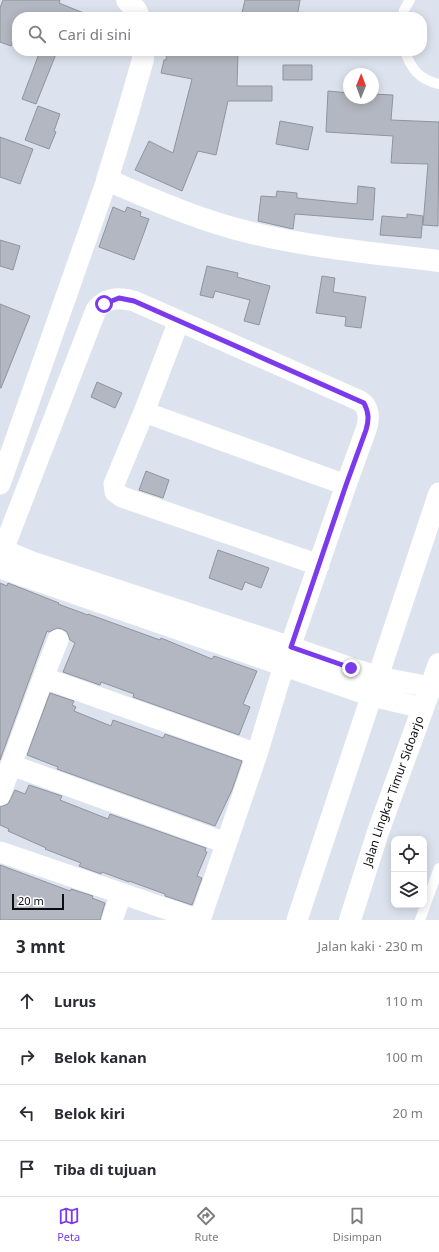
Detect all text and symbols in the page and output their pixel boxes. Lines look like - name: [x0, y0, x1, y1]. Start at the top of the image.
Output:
- search box: [12, 12, 427, 56]
- icon: search: [26, 23, 48, 45]
- text: Cari di sini: [58, 24, 131, 44]
- north arrow: [343, 68, 379, 104]
- route start: [95, 295, 113, 313]
- route end: [342, 659, 360, 677]
- street label: Jalan Lingkar Timur Sidoarjo: [358, 713, 428, 869]
- map controls: [391, 836, 427, 908]
- button: locate: [391, 836, 427, 872]
- button: layers: [391, 872, 427, 908]
- scale bar: [12, 892, 64, 911]
- text: 20 m: [18, 893, 44, 908]
- text: 3 mnt: [16, 935, 65, 958]
- text: Jalan kaki · 230 m: [317, 937, 423, 955]
- icon: ahead: [16, 990, 38, 1012]
- text: Lurus: [54, 991, 96, 1011]
- text: 110 m: [385, 992, 423, 1010]
- icon: right: [16, 1046, 38, 1068]
- text: Belok kanan: [54, 1047, 147, 1067]
- text: 100 m: [385, 1048, 423, 1066]
- icon: left: [16, 1102, 38, 1124]
- text: Belok kiri: [54, 1103, 125, 1123]
- text: 20 m: [393, 1104, 423, 1122]
- icon: arrive: [16, 1158, 38, 1180]
- text: Tiba di tujuan: [54, 1159, 157, 1179]
- tab: Peta: [57, 1205, 80, 1244]
- tab: Rute: [195, 1205, 218, 1244]
- tab: Disimpan: [333, 1205, 382, 1244]

